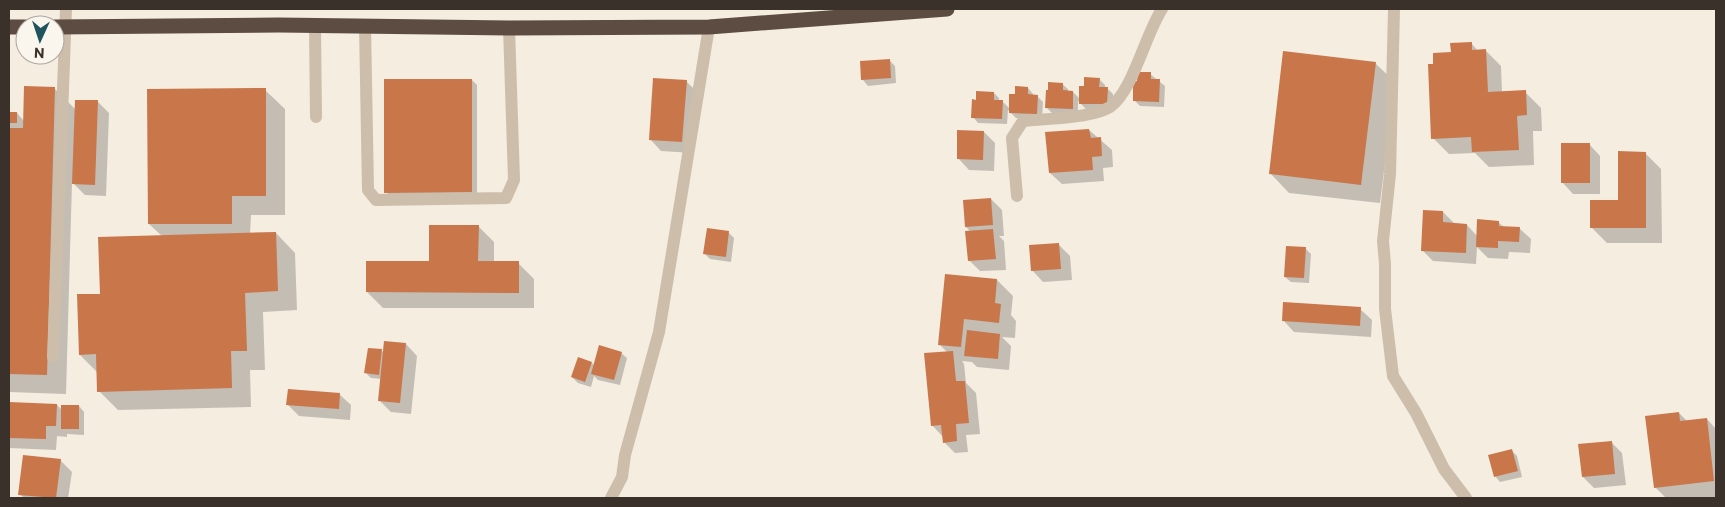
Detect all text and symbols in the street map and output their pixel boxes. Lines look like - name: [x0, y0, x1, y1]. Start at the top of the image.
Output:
- north arrow: [15, 15, 65, 65]
- text: N: [34, 45, 45, 62]

